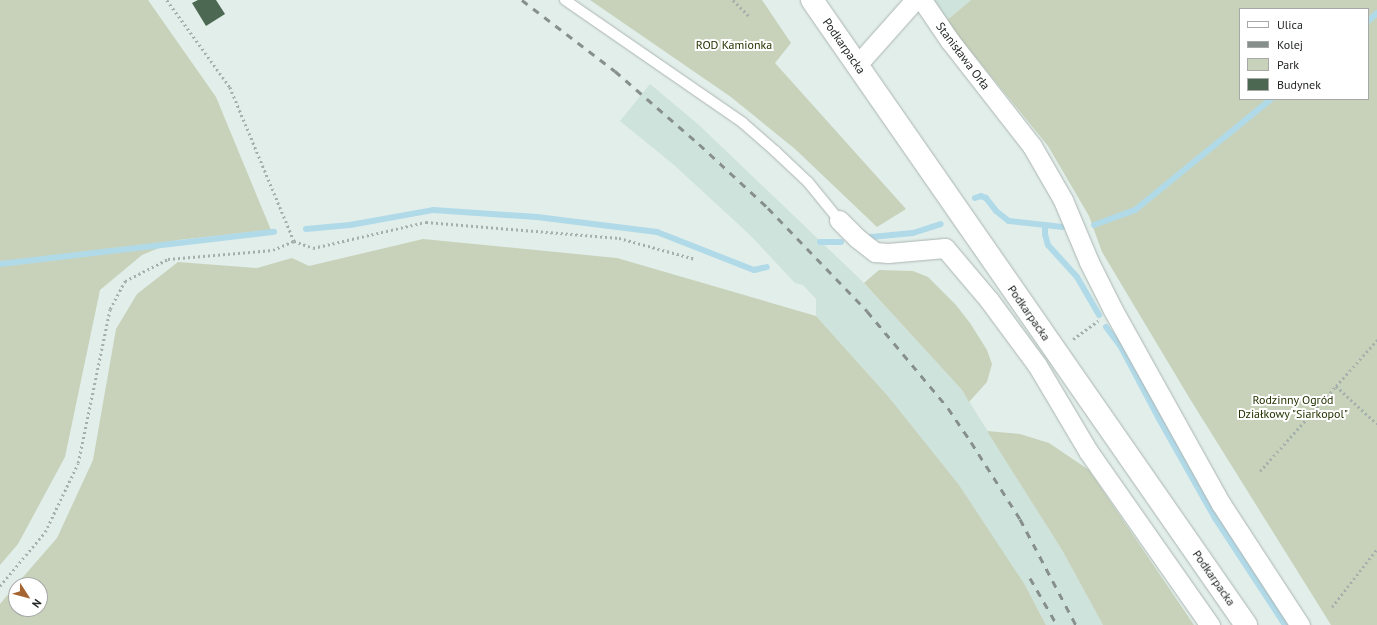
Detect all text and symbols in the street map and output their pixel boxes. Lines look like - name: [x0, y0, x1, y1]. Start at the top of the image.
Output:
- legend: [1239, 8, 1369, 100]
- street label: Podkarpacka: [820, 15, 868, 77]
- text: Ulica: [1277, 17, 1303, 32]
- street label: Stanisława Orła: [933, 20, 993, 92]
- text: Kolej: [1277, 37, 1303, 52]
- park label: ROD Kamionka: [696, 38, 772, 52]
- text: Park: [1277, 57, 1299, 72]
- text: Budynek: [1277, 77, 1321, 92]
- street label: Podkarpacka: [1005, 282, 1053, 344]
- park label: Rodzinny Ogród Działkowy "Siarkopol": [1237, 393, 1349, 421]
- street label: Podkarpacka: [1190, 547, 1238, 609]
- north arrow: [8, 577, 48, 617]
- text: N: [29, 596, 45, 611]

